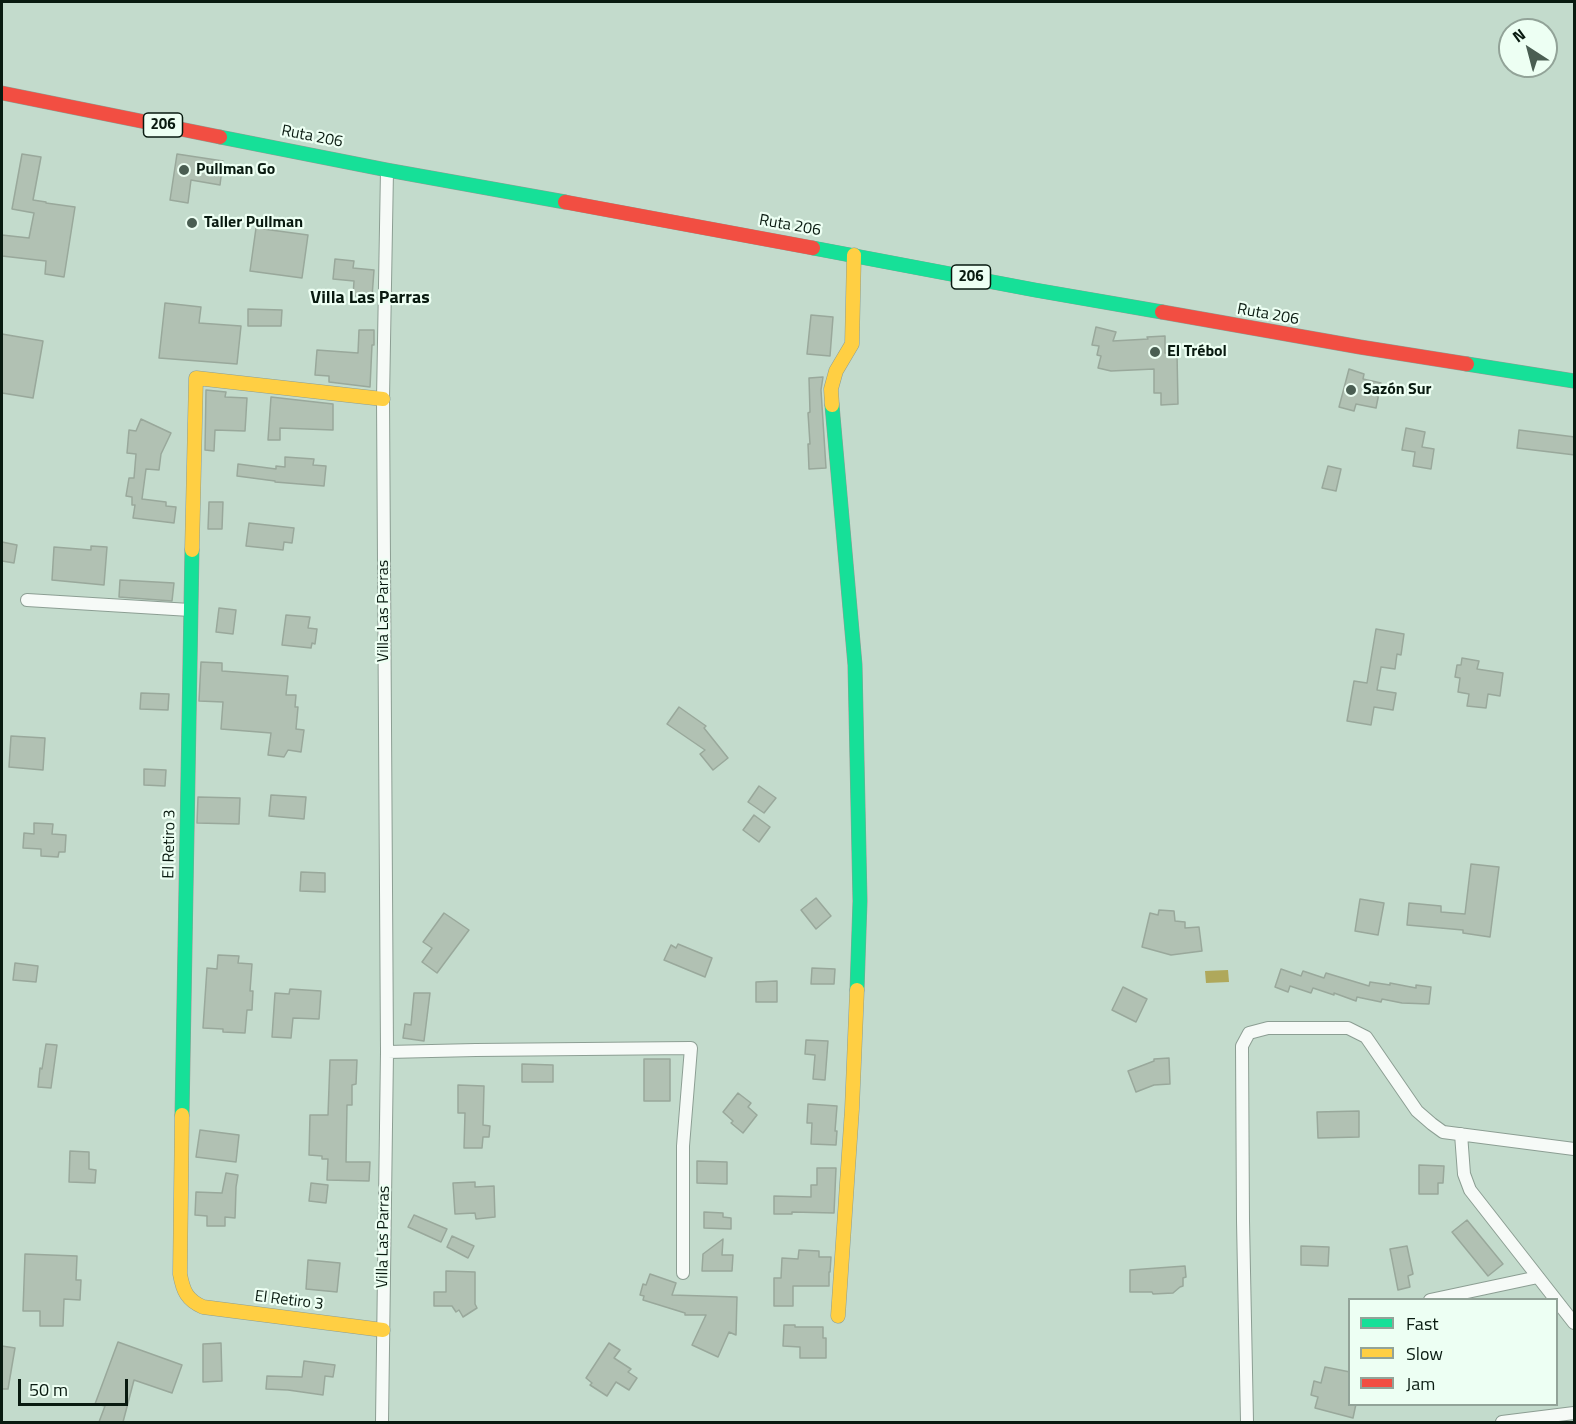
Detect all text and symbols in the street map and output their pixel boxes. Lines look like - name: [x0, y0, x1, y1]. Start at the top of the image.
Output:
- north arrow: [1498, 18, 1558, 78]
- text: N: [1507, 22, 1530, 48]
- road number: 206: [144, 113, 182, 137]
- street label: Ruta 206: [280, 122, 344, 152]
- place label: Pullman Go: [196, 160, 275, 180]
- marker: Pullman Go: [177, 163, 191, 177]
- street label: Ruta 206: [758, 211, 822, 241]
- place label: Taller Pullman: [204, 213, 303, 233]
- marker: Taller Pullman: [185, 216, 199, 230]
- road number: 206: [952, 265, 990, 289]
- district label: Villa Las Parras: [310, 288, 430, 310]
- street label: Ruta 206: [1236, 300, 1300, 330]
- place label: El Trébol: [1167, 342, 1227, 362]
- marker: El Trébol: [1148, 345, 1162, 359]
- place label: Sazón Sur: [1363, 380, 1432, 400]
- marker: Sazón Sur: [1344, 383, 1358, 397]
- street label: Villa Las Parras: [374, 560, 394, 662]
- street label: El Retiro 3: [160, 809, 180, 879]
- street label: Villa Las Parras: [374, 1186, 394, 1288]
- street label: El Retiro 3: [253, 1287, 325, 1315]
- legend: [1348, 1298, 1558, 1406]
- text: Fast: [1406, 1310, 1439, 1337]
- text: Slow: [1406, 1340, 1443, 1367]
- scale bar: [21, 1367, 130, 1405]
- text: Jam: [1406, 1370, 1435, 1397]
- text: 50 m: [29, 1376, 68, 1403]

